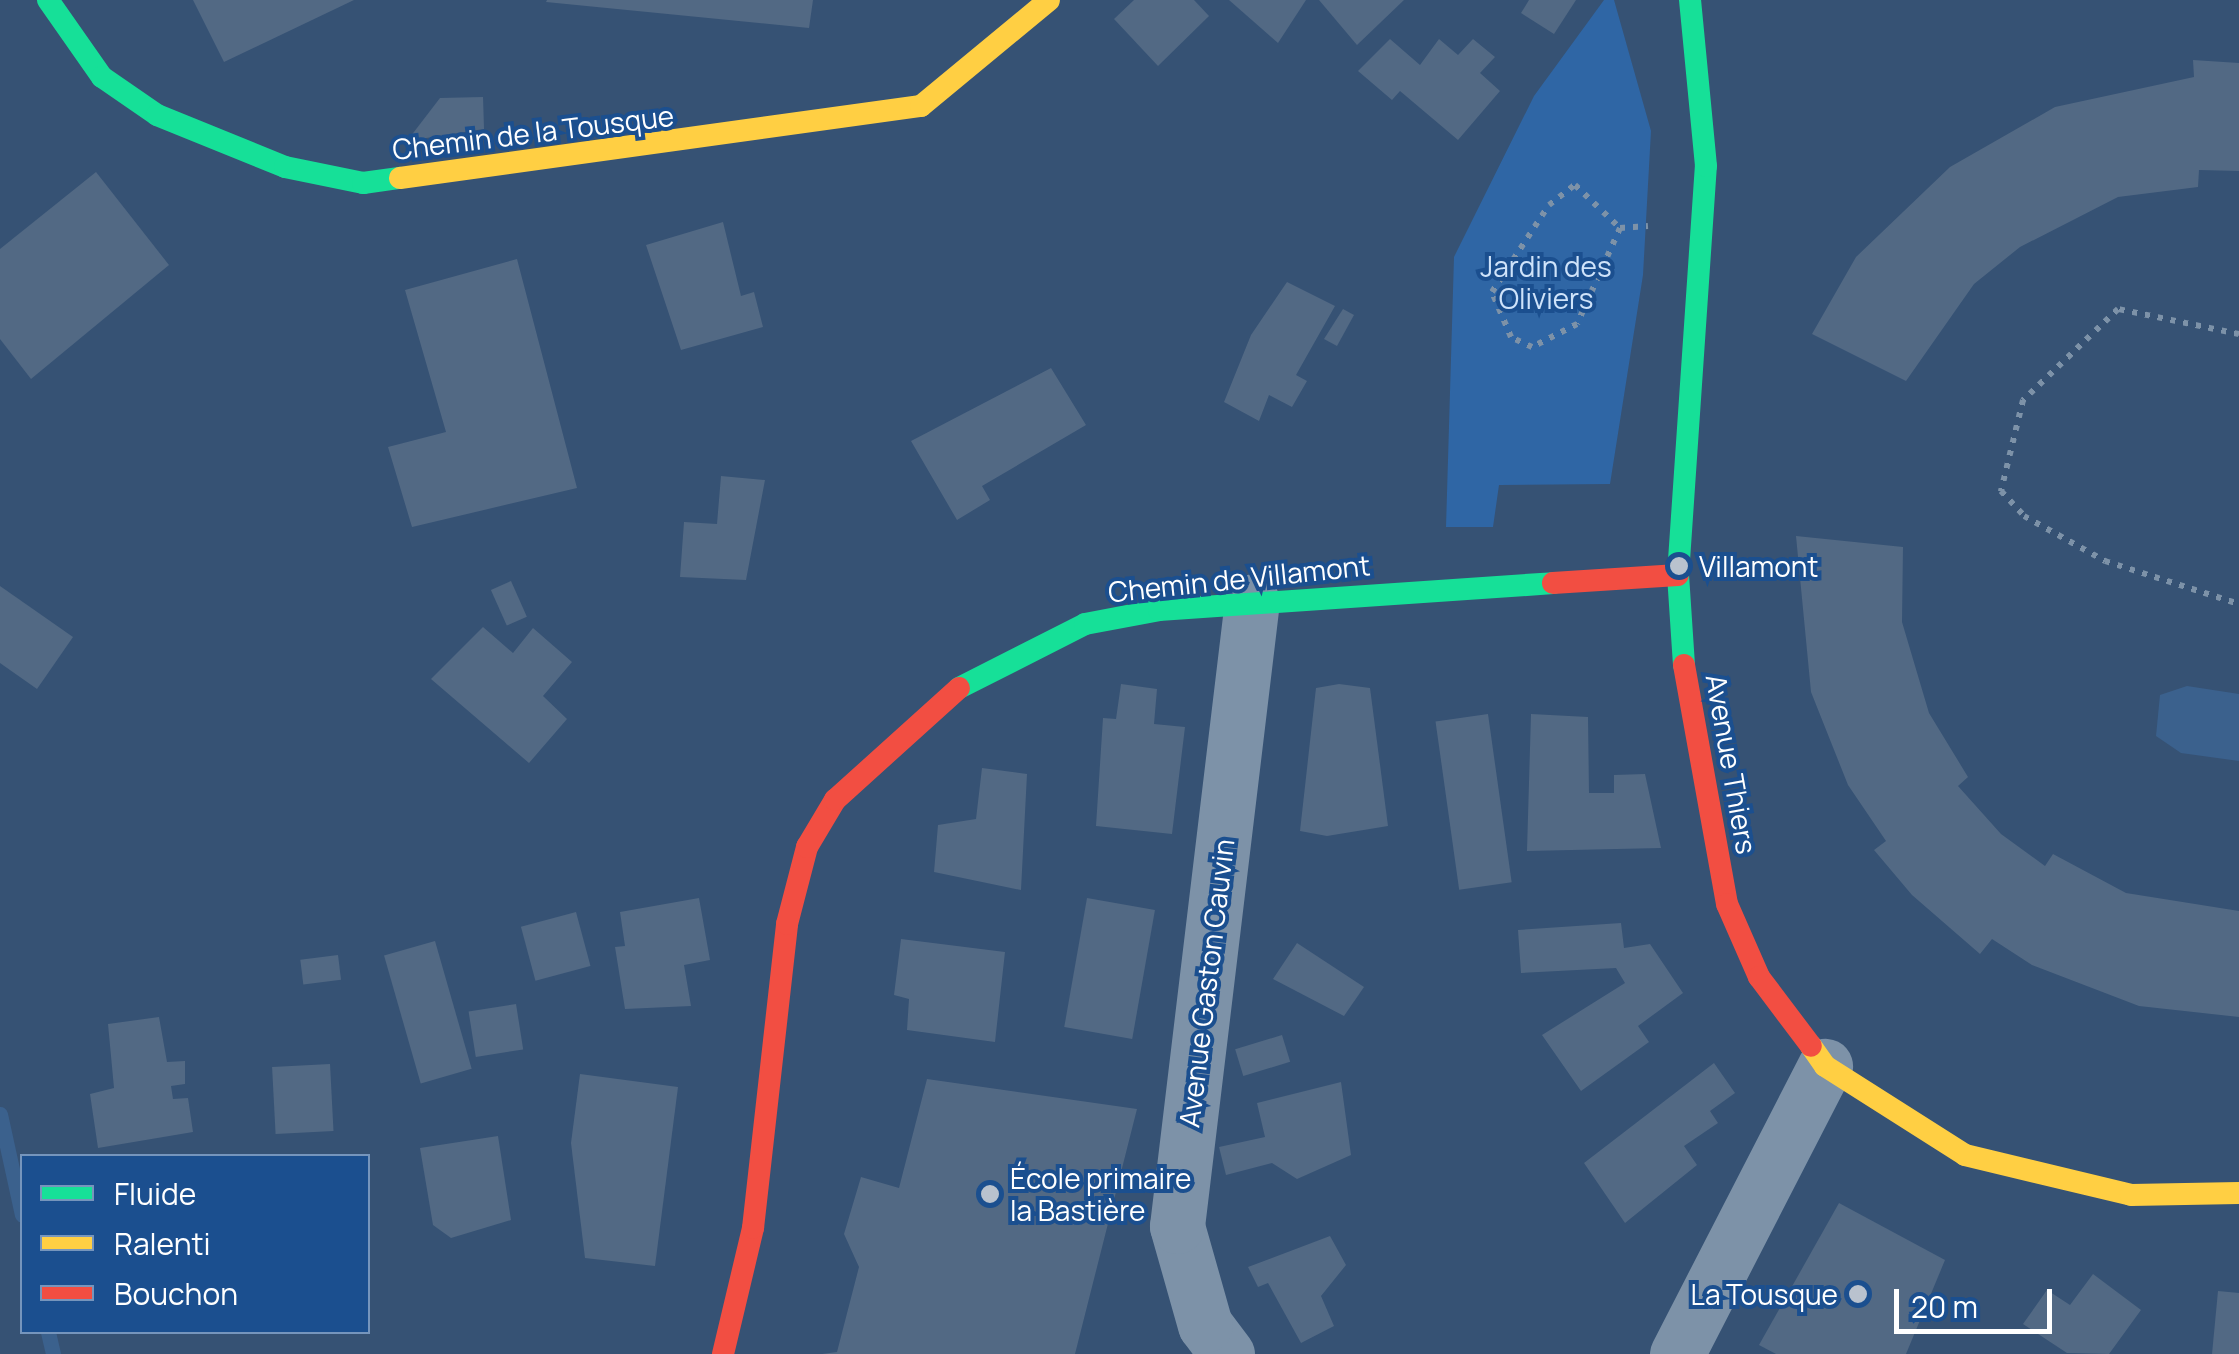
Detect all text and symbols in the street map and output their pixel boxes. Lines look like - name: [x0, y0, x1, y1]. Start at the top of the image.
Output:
- street label: Chemin de la Tousque: [390, 98, 676, 166]
- park label: Jardin des Oliviers: [1480, 249, 1612, 315]
- street label: Chemin de Villamont: [1106, 548, 1372, 608]
- place label: Villamont: [1699, 549, 1819, 583]
- marker: Villamont: [1668, 555, 1690, 577]
- street label: Avenue Thiers: [1700, 671, 1764, 857]
- street label: Avenue Gaston Cauvin: [1172, 837, 1240, 1129]
- legend: [20, 1154, 370, 1334]
- place label: École primaire la Bastière: [1010, 1161, 1191, 1227]
- text: Fluide: [114, 1173, 196, 1214]
- marker: École primaire la Bastière: [979, 1183, 1001, 1205]
- text: Ralenti: [114, 1223, 211, 1264]
- scale bar: [1899, 1269, 2056, 1331]
- text: Bouchon: [114, 1273, 238, 1314]
- place label: La Tousque: [1691, 1277, 1838, 1311]
- marker: La Tousque: [1847, 1283, 1869, 1305]
- text: 20 m: [1911, 1286, 1978, 1327]

